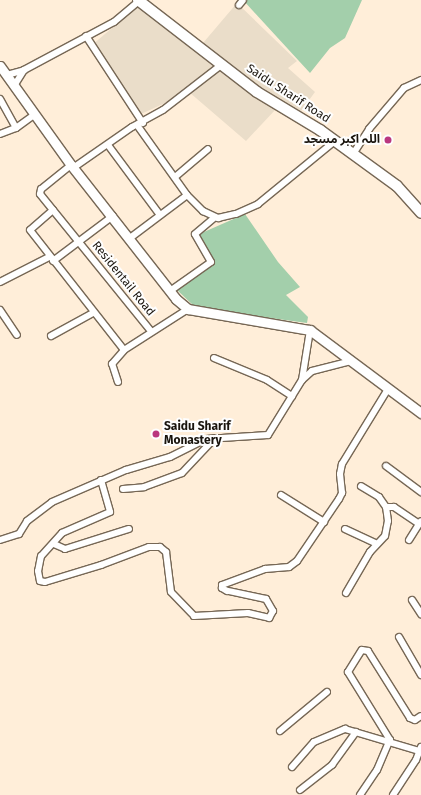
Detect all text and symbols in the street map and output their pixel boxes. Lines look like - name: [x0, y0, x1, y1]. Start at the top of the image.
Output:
- street label: Saidu Sharif Road: [243, 62, 333, 126]
- place label: اللہ اکبر مسجد: [304, 133, 380, 147]
- marker: اللہ اکبر مسجد: [383, 135, 393, 145]
- street label: Residentail Road: [88, 239, 158, 319]
- place label: Saidu Sharif Monastery: [164, 420, 231, 448]
- marker: Saidu Sharif Monastery: [151, 429, 161, 439]

